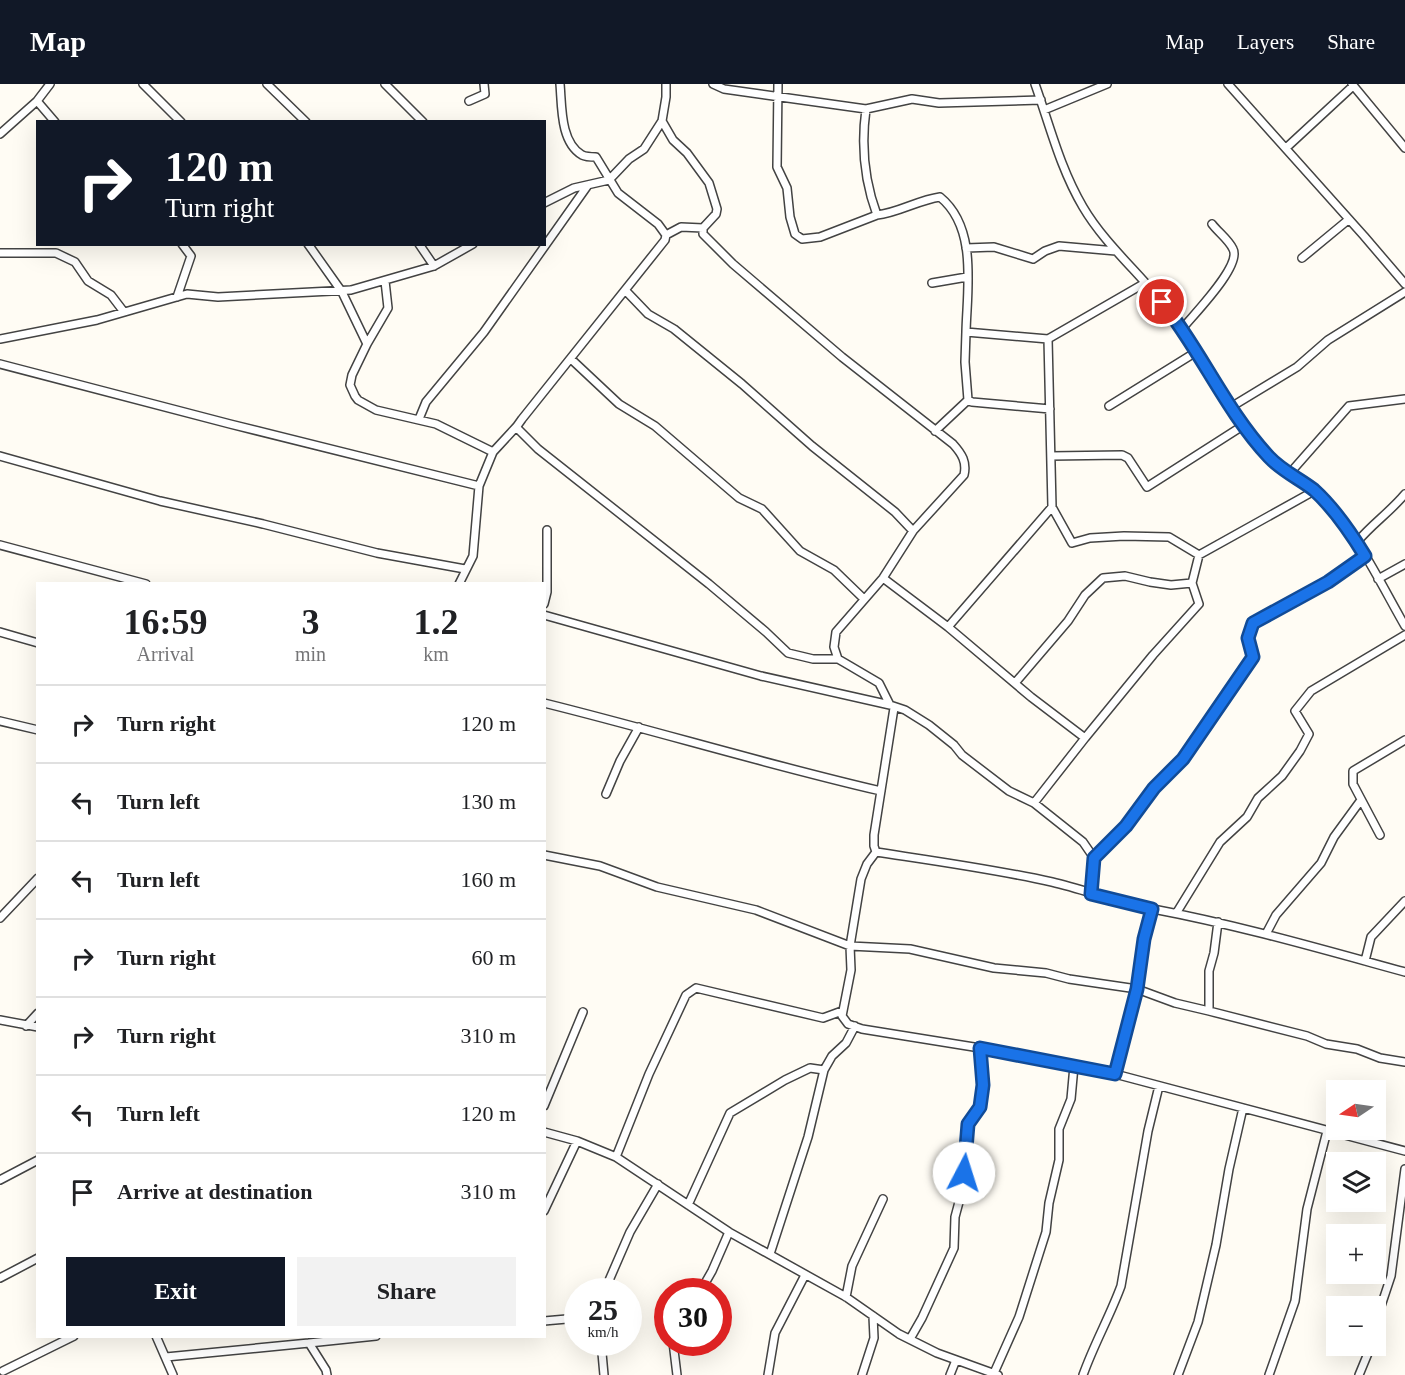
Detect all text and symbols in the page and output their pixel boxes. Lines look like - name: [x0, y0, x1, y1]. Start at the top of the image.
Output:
- text: Map: [30, 26, 86, 57]
- text: Map: [1166, 30, 1204, 54]
- text: Layers: [1237, 30, 1294, 54]
- text: Share: [1327, 30, 1375, 54]
- icon: right: [66, 144, 144, 222]
- text: 120 m: [165, 144, 274, 190]
- text: Turn right: [165, 193, 274, 223]
- pin: [1136, 276, 1187, 327]
- icon: arrive: [1145, 285, 1178, 318]
- text: 16:59: [123, 602, 207, 642]
- text: 3: [302, 602, 320, 642]
- text: 1.2: [414, 602, 459, 642]
- text: Arrival: [137, 643, 194, 665]
- text: min: [295, 643, 326, 665]
- text: km: [423, 643, 449, 665]
- icon: right: [66, 708, 99, 741]
- text: Turn right: [117, 711, 216, 736]
- text: 120 m: [460, 711, 516, 736]
- icon: left: [66, 786, 99, 819]
- text: Turn left: [117, 789, 200, 814]
- text: 130 m: [460, 789, 516, 814]
- icon: left: [66, 864, 99, 897]
- text: Turn left: [117, 867, 200, 892]
- text: 160 m: [460, 867, 516, 892]
- icon: right: [66, 942, 99, 975]
- text: Turn right: [117, 945, 216, 970]
- text: 60 m: [471, 945, 516, 970]
- icon: right: [66, 1020, 99, 1053]
- text: Turn right: [117, 1023, 216, 1048]
- text: 310 m: [460, 1023, 516, 1048]
- north arrow: [1326, 1080, 1386, 1140]
- map controls: [1326, 1080, 1386, 1356]
- icon: left: [66, 1098, 99, 1131]
- text: Turn left: [117, 1101, 200, 1126]
- text: 120 m: [460, 1101, 516, 1126]
- position arrow: [932, 1141, 996, 1205]
- button: layers: [1326, 1152, 1386, 1212]
- icon: arrive: [66, 1176, 99, 1209]
- text: Arrive at destination: [117, 1179, 313, 1204]
- text: 310 m: [460, 1179, 516, 1204]
- button: +: [1326, 1224, 1386, 1284]
- button: Exit: [66, 1257, 285, 1326]
- button: Share: [297, 1257, 516, 1326]
- speed limit sign: 30: [654, 1278, 732, 1356]
- text: 25: [588, 1293, 618, 1326]
- button: −: [1326, 1296, 1386, 1356]
- text: km/h: [588, 1324, 618, 1340]

